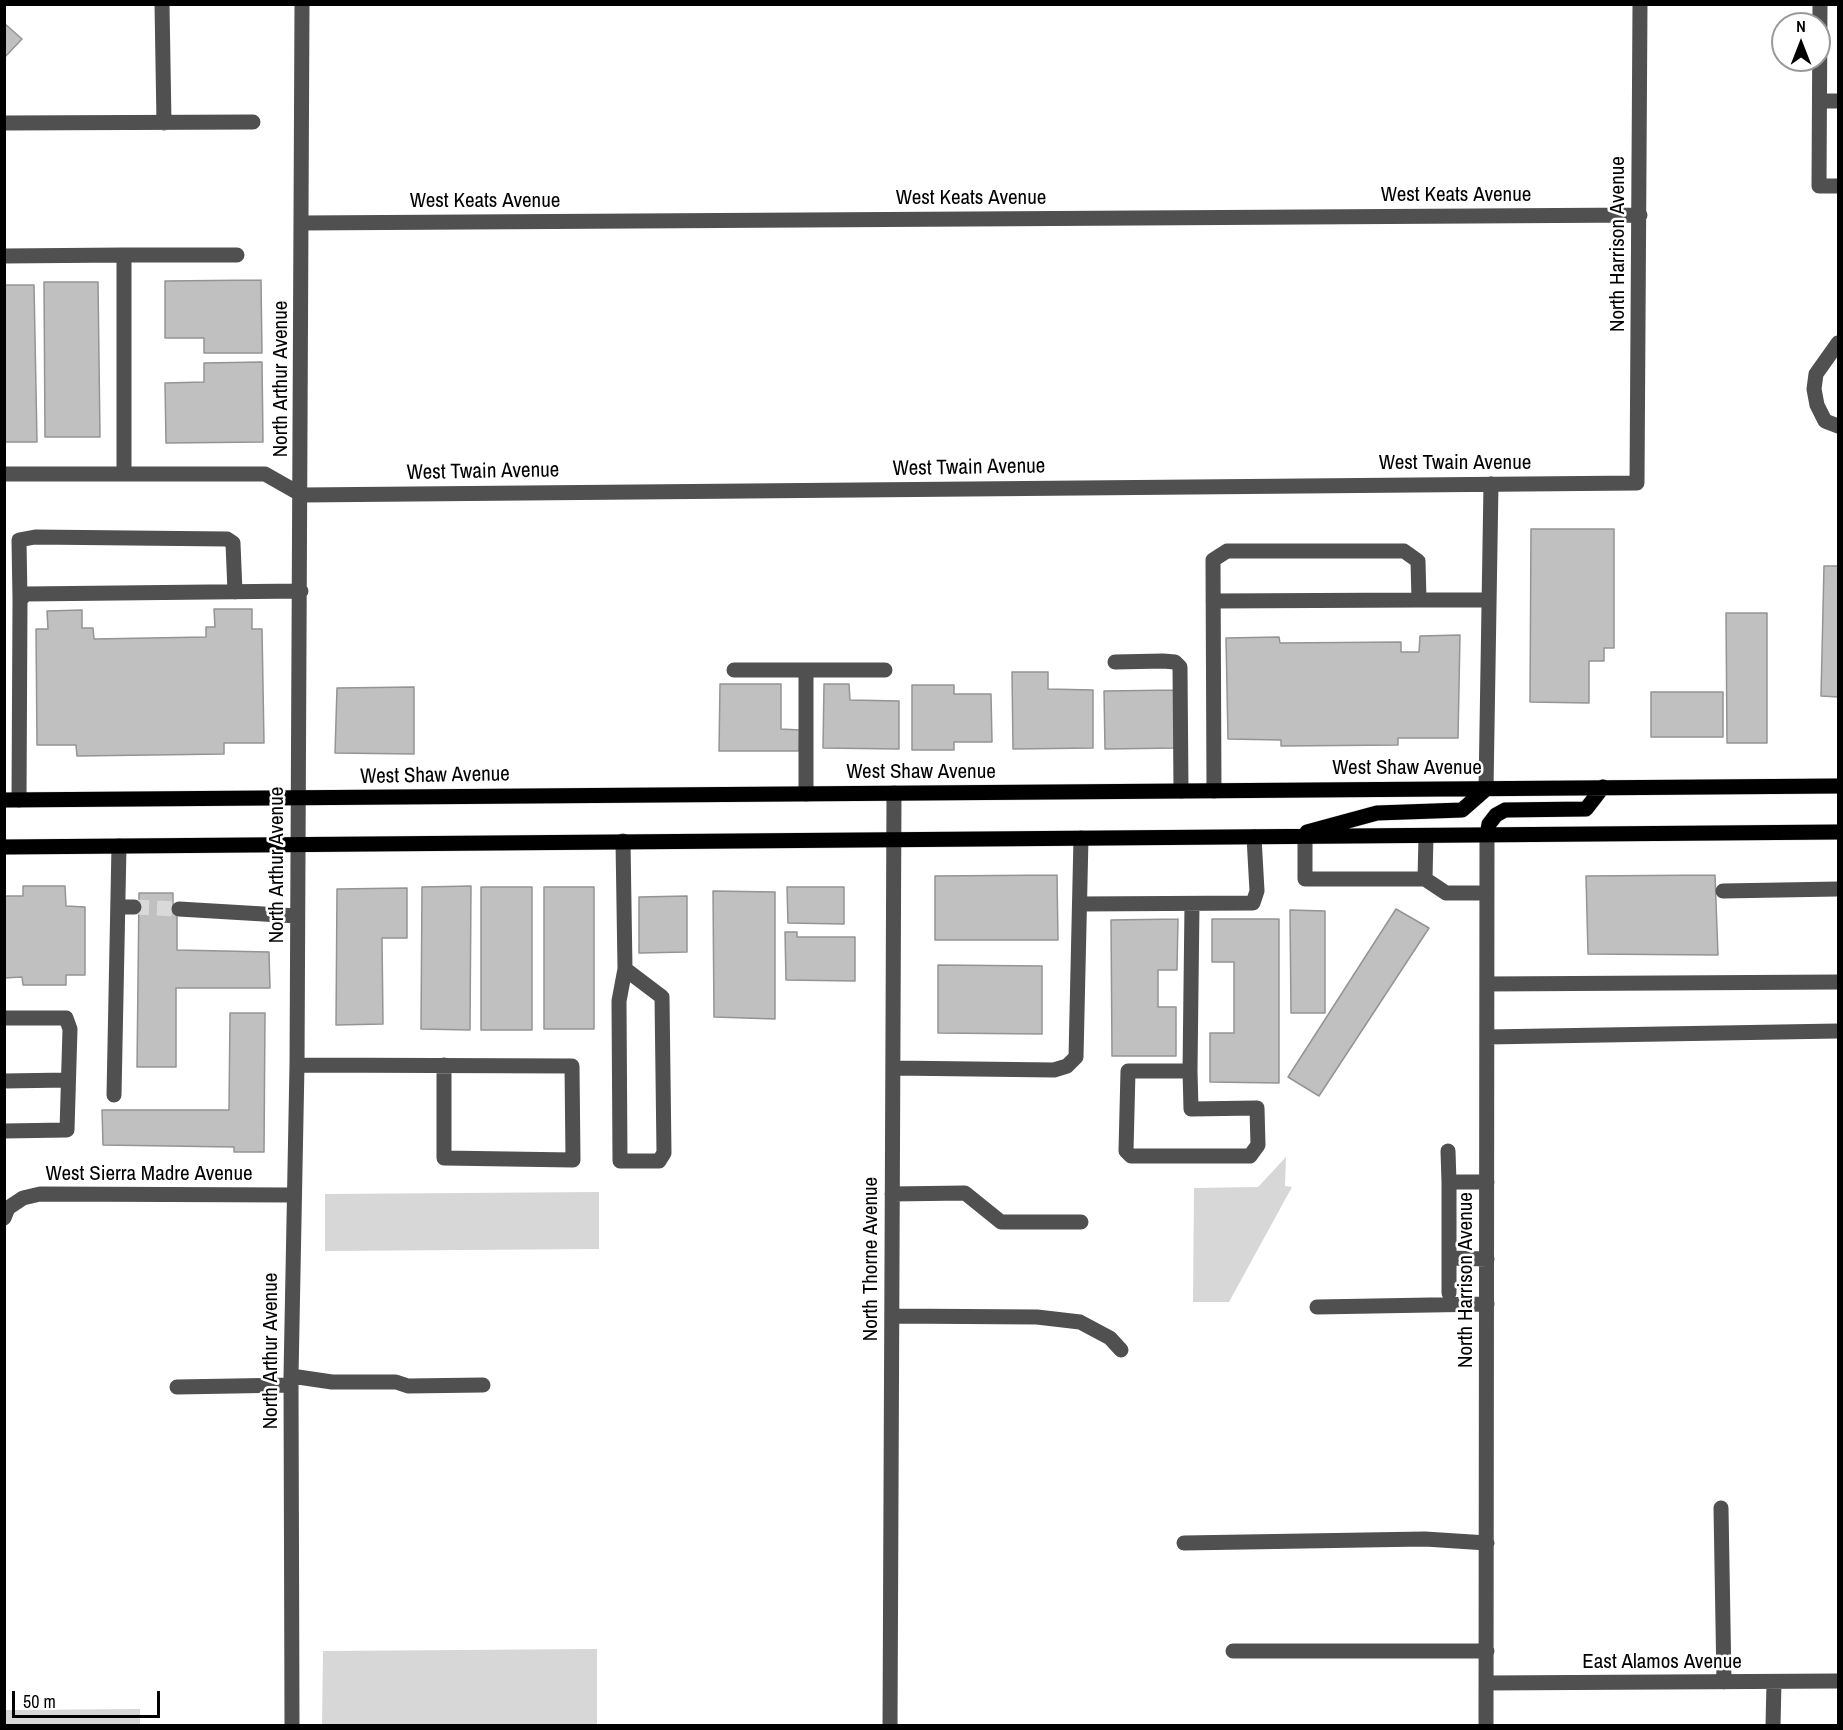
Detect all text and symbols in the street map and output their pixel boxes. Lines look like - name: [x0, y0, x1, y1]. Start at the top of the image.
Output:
- north arrow: [1771, 12, 1831, 72]
- text: N: [1796, 15, 1806, 37]
- street label: North Harrison Avenue: [1605, 156, 1631, 332]
- street label: West Keats Avenue: [1381, 182, 1531, 208]
- street label: West Keats Avenue: [896, 185, 1046, 211]
- street label: West Keats Avenue: [410, 188, 560, 214]
- street label: North Arthur Avenue: [268, 301, 294, 457]
- street label: West Twain Avenue: [1379, 450, 1531, 476]
- street label: West Twain Avenue: [893, 454, 1045, 482]
- street label: West Twain Avenue: [407, 458, 559, 486]
- street label: West Shaw Avenue: [1332, 755, 1482, 781]
- street label: West Shaw Avenue: [846, 759, 996, 785]
- street label: West Shaw Avenue: [360, 762, 510, 790]
- street label: North Arthur Avenue: [264, 787, 290, 943]
- street label: West Sierra Madre Avenue: [45, 1161, 253, 1187]
- street label: North Thorne Avenue: [858, 1177, 884, 1341]
- street label: North Harrison Avenue: [1453, 1192, 1479, 1368]
- street label: North Arthur Avenue: [258, 1273, 284, 1429]
- street label: East Alamos Avenue: [1582, 1649, 1742, 1675]
- scale bar: [15, 1679, 164, 1717]
- text: 50 m: [23, 1689, 56, 1714]

